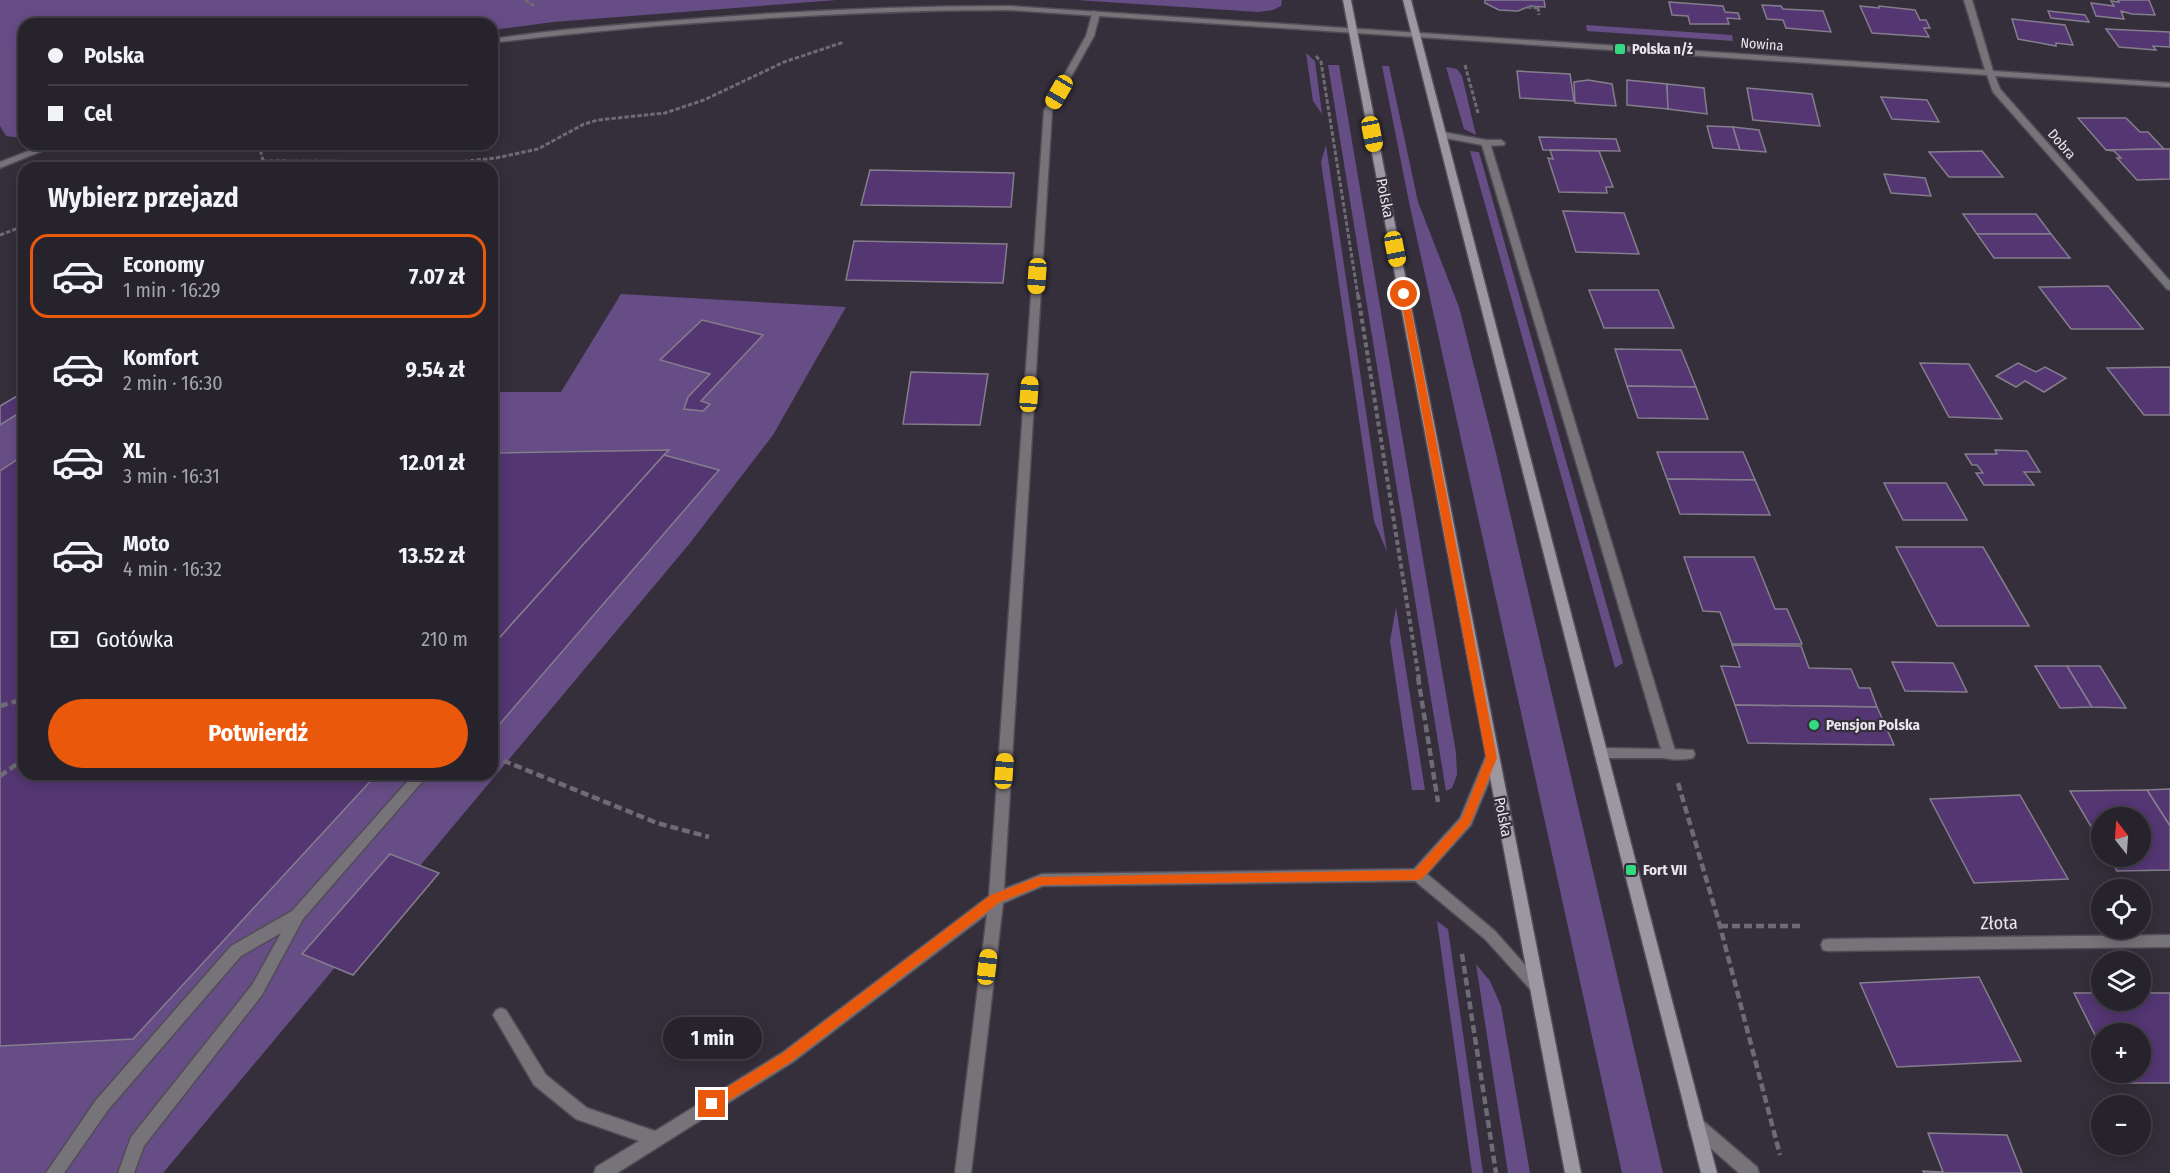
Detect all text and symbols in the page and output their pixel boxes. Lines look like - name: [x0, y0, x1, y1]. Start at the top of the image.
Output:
- street label: Nowina: [1740, 35, 1784, 54]
- place label: Polska n/ż: [1632, 41, 1693, 58]
- text: Polska: [84, 42, 145, 69]
- marker: Polska n/ż: [1613, 42, 1627, 56]
- car: [1042, 72, 1076, 112]
- text: Cel: [84, 100, 112, 127]
- car: [1360, 115, 1384, 153]
- street label: Dobra: [2044, 126, 2079, 163]
- street label: Polska: [1372, 177, 1398, 219]
- text: Wybierz przejazd: [48, 182, 239, 214]
- car: [1383, 230, 1407, 268]
- icon: car: [51, 249, 105, 303]
- text: Economy: [123, 251, 204, 278]
- car: [1027, 257, 1047, 295]
- text: 7.07 zł: [409, 263, 465, 290]
- text: 1 min · 16:29: [123, 278, 220, 302]
- route start: [1390, 280, 1417, 307]
- icon: car: [51, 342, 105, 396]
- text: Komfort: [123, 344, 198, 371]
- text: 9.54 zł: [405, 356, 465, 383]
- text: 2 min · 16:30: [123, 371, 223, 395]
- car: [1019, 375, 1039, 413]
- icon: car: [51, 435, 105, 489]
- text: XL: [123, 437, 145, 464]
- text: 12.01 zł: [399, 449, 465, 476]
- text: 3 min · 16:31: [123, 464, 220, 488]
- icon: car: [51, 528, 105, 582]
- text: Moto: [123, 530, 170, 557]
- text: 13.52 zł: [399, 542, 465, 569]
- text: 4 min · 16:32: [123, 557, 222, 581]
- icon: cash: [48, 623, 81, 656]
- text: Gotówka: [96, 626, 174, 653]
- text: 210 m: [421, 627, 468, 651]
- button: Potwierdź: [48, 699, 468, 768]
- place label: Pensjon Polska: [1826, 716, 1920, 734]
- marker: Pensjon Polska: [1807, 718, 1821, 732]
- car: [994, 752, 1014, 790]
- street label: Polska: [1490, 796, 1516, 838]
- north arrow: [2091, 807, 2151, 867]
- map controls: [2091, 807, 2151, 1155]
- place label: Fort VII: [1643, 861, 1687, 879]
- marker: Fort VII: [1624, 863, 1638, 877]
- button: locate: [2091, 879, 2151, 939]
- street label: Złota: [1980, 912, 2018, 934]
- car: [976, 948, 998, 986]
- button: layers: [2091, 951, 2151, 1011]
- callout: 1 min: [662, 1017, 762, 1059]
- button: +: [2091, 1023, 2151, 1083]
- text: 1 min: [691, 1026, 734, 1050]
- route end: [698, 1090, 725, 1117]
- button: −: [2091, 1095, 2151, 1155]

